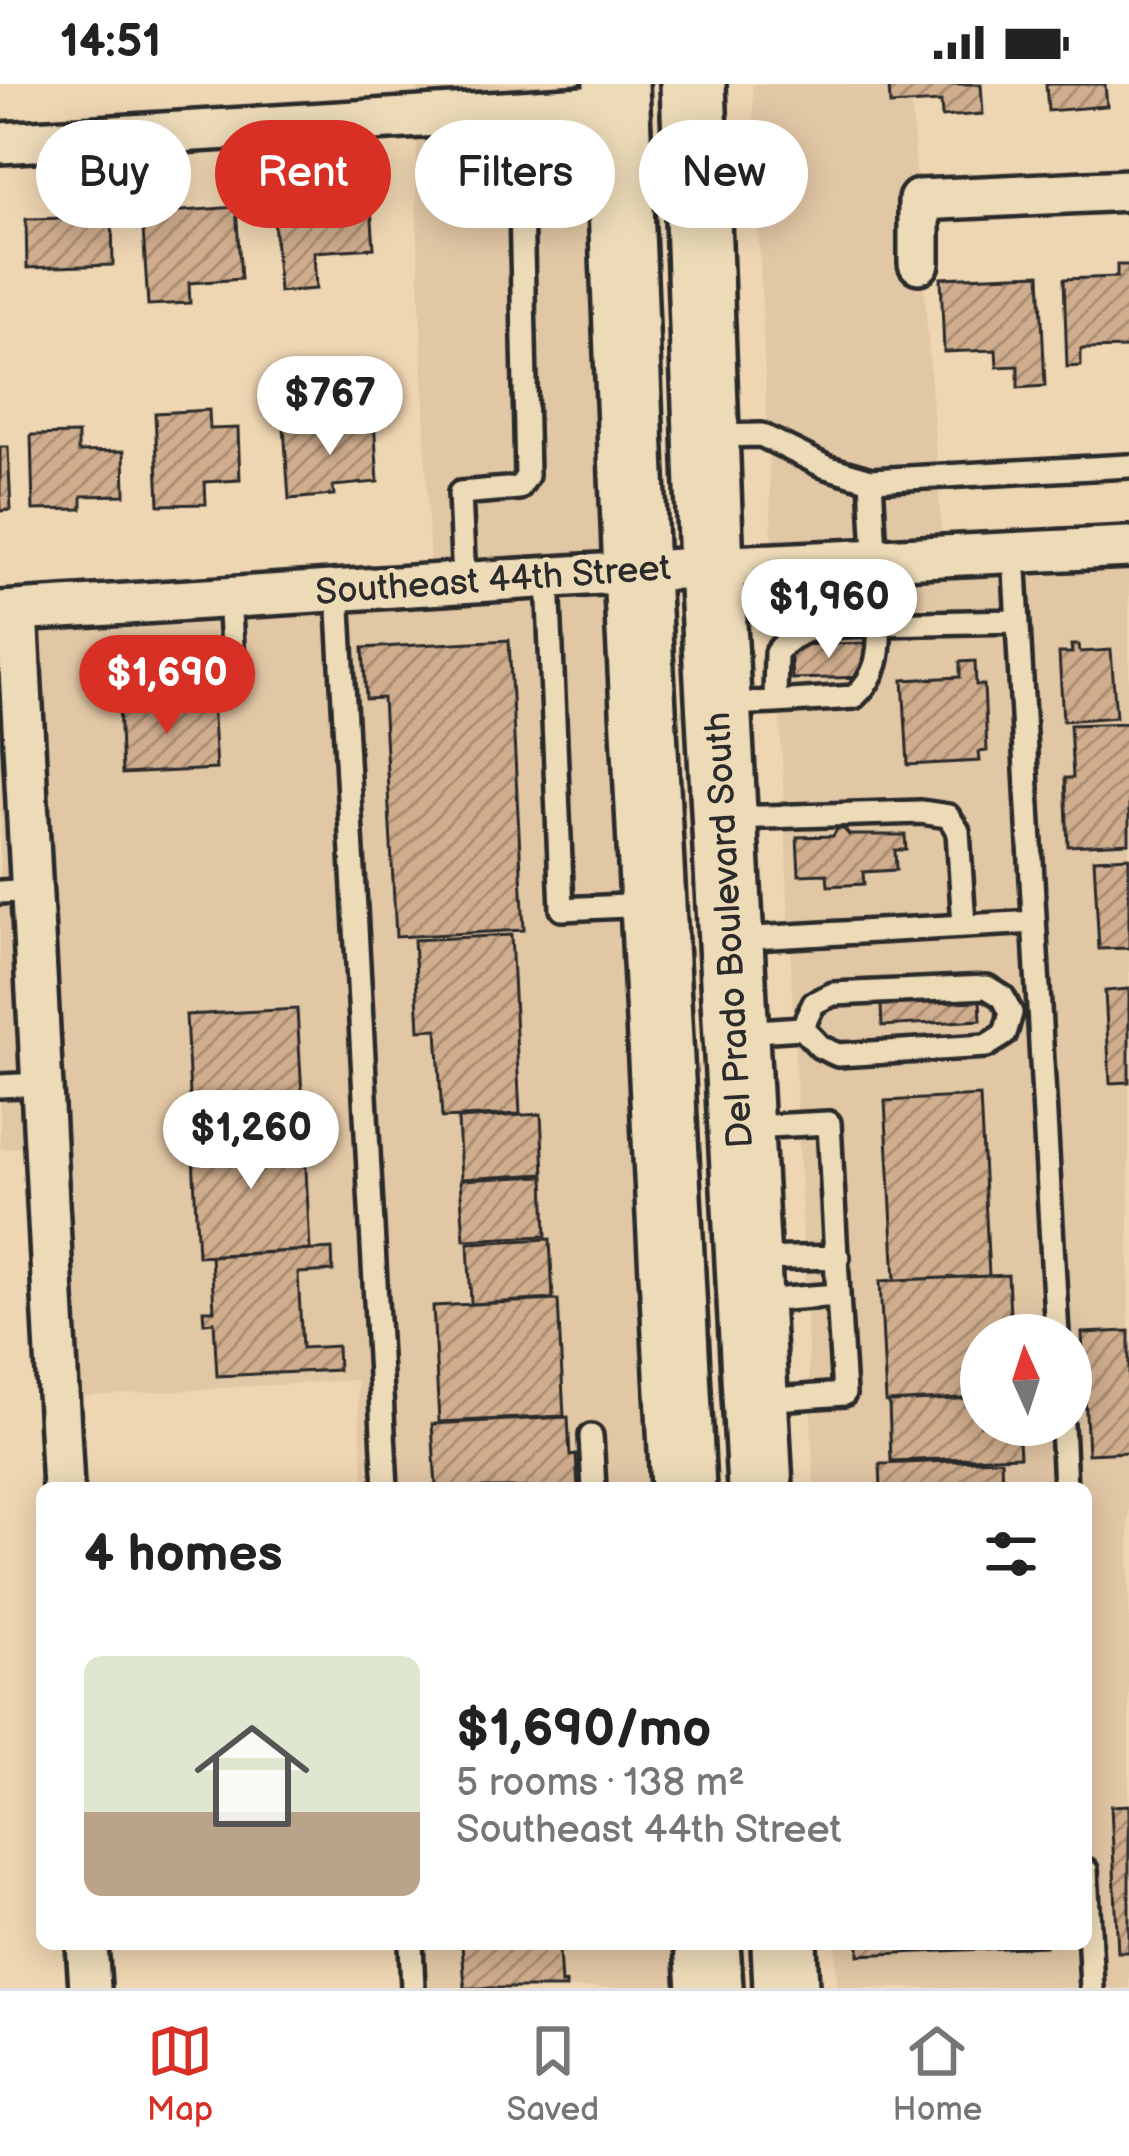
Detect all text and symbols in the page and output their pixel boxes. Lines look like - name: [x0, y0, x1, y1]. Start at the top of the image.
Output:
- text: 14:51: [60, 15, 161, 70]
- chip: Buy: [36, 120, 191, 228]
- chip: Rent: [215, 120, 391, 228]
- chip: Filters: [415, 120, 615, 228]
- chip: New: [639, 120, 808, 228]
- pin: $767: [259, 356, 401, 458]
- text: $767: [284, 371, 376, 418]
- street label: Southeast 44th Street: [314, 547, 672, 615]
- pin: $1,960: [731, 559, 927, 661]
- text: $1,960: [768, 574, 890, 621]
- pin: $1,690: [69, 635, 265, 737]
- text: $1,690: [106, 650, 228, 697]
- street label: Del Prado Boulevard South: [697, 711, 763, 1149]
- pin: $1,260: [153, 1090, 349, 1192]
- text: $1,260: [190, 1105, 312, 1152]
- north arrow: [960, 1314, 1092, 1446]
- map controls: [960, 1314, 1092, 1446]
- icon: filters: [978, 1521, 1044, 1587]
- text: 4 homes: [84, 1524, 283, 1585]
- text: $1,690/mo: [456, 1699, 711, 1760]
- icon: home: [180, 1704, 324, 1848]
- text: 5 rooms · 138 m²: [456, 1760, 745, 1807]
- text: Southeast 44th Street: [456, 1807, 842, 1854]
- tab: Map: [147, 2018, 213, 2130]
- tab: Saved: [506, 2018, 599, 2130]
- tab: Home: [893, 2018, 982, 2130]

